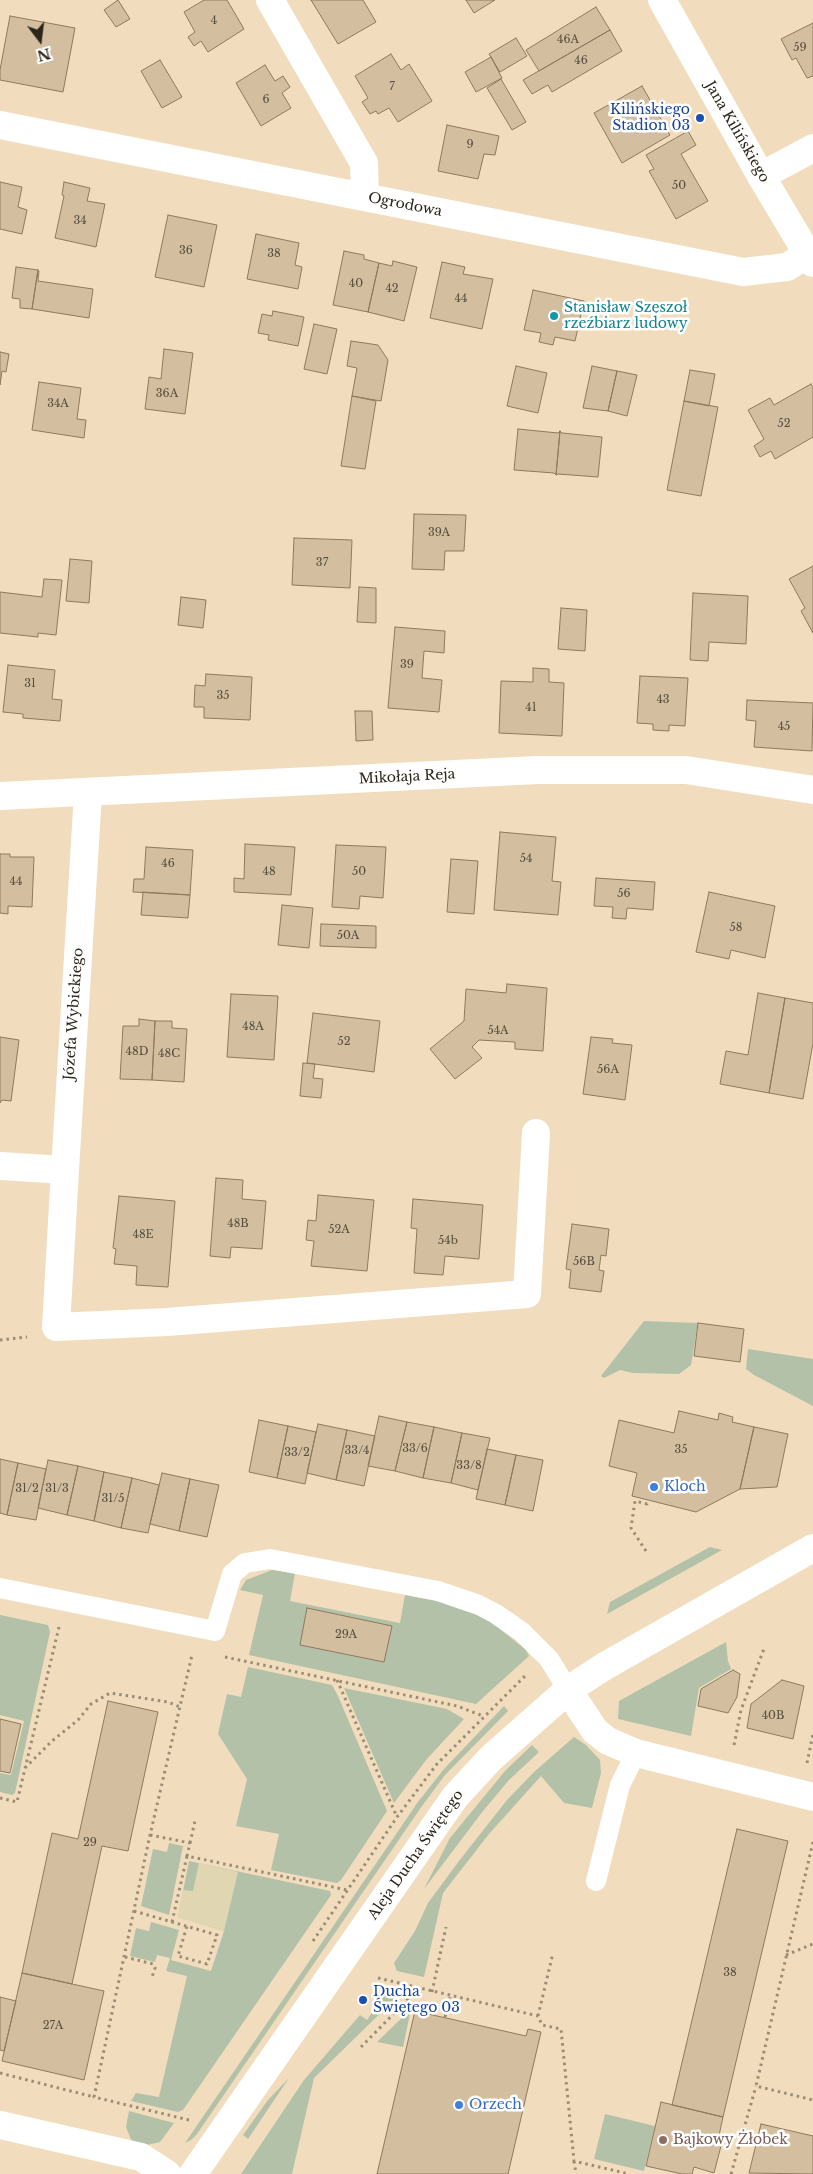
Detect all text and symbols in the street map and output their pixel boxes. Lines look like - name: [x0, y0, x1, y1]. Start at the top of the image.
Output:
- house number: 4: [211, 14, 217, 28]
- north arrow: [15, 15, 65, 65]
- house number: 46A: [557, 33, 579, 47]
- house number: 59: [793, 41, 807, 55]
- text: N: [35, 44, 53, 65]
- house number: 46: [574, 54, 588, 68]
- street label: Jana Kilińskiego: [701, 78, 773, 186]
- house number: 7: [389, 80, 395, 94]
- house number: 6: [262, 93, 270, 107]
- place label: Kilińskiego Stadion 03: [610, 102, 690, 134]
- marker: Kilińskiego Stadion 03: [694, 112, 706, 124]
- house number: 9: [466, 138, 474, 152]
- house number: 50: [672, 179, 686, 193]
- street label: Ogrodowa: [367, 190, 443, 220]
- house number: 34: [73, 214, 87, 228]
- house number: 36: [179, 244, 193, 258]
- house number: 38: [267, 247, 281, 261]
- house number: 40: [349, 277, 363, 291]
- house number: 42: [385, 282, 399, 296]
- house number: 44: [455, 292, 467, 306]
- place label: Stanisław Szęszoł rzeźbiarz ludowy: [564, 300, 688, 332]
- marker: Stanisław Szęszoł rzeźbiarz ludowy: [548, 310, 560, 322]
- house number: 36A: [156, 387, 178, 401]
- house number: 34A: [47, 397, 69, 411]
- house number: 52: [777, 417, 791, 431]
- house number: 39A: [428, 526, 450, 540]
- house number: 37: [316, 556, 328, 570]
- house number: 39: [400, 658, 414, 672]
- house number: 31: [24, 677, 36, 691]
- house number: 35: [216, 689, 230, 703]
- house number: 43: [656, 693, 670, 707]
- house number: 41: [525, 701, 537, 715]
- house number: 45: [778, 720, 790, 734]
- street label: Mikołaja Reja: [358, 766, 456, 788]
- house number: 54: [520, 852, 532, 866]
- house number: 46: [161, 857, 175, 871]
- house number: 48: [262, 865, 276, 879]
- house number: 50: [352, 865, 366, 879]
- house number: 44: [10, 875, 22, 889]
- house number: 56: [617, 887, 631, 901]
- house number: 58: [730, 921, 742, 935]
- house number: 50A: [337, 929, 359, 943]
- street label: Józefa Wybickiego: [61, 947, 87, 1081]
- house number: 48A: [242, 1020, 264, 1034]
- house number: 54A: [487, 1024, 509, 1038]
- house number: 52: [337, 1035, 351, 1049]
- house number: 48D: [126, 1045, 148, 1059]
- house number: 48C: [158, 1047, 180, 1061]
- house number: 56A: [597, 1063, 619, 1077]
- house number: 48B: [227, 1217, 249, 1231]
- house number: 52A: [328, 1223, 350, 1237]
- house number: 48E: [132, 1228, 154, 1242]
- house number: 54b: [438, 1234, 458, 1248]
- house number: 56B: [573, 1255, 595, 1269]
- house number: 33/6: [402, 1442, 428, 1456]
- house number: 35: [674, 1443, 688, 1457]
- house number: 33/4: [345, 1444, 369, 1458]
- house number: 33/2: [284, 1446, 310, 1460]
- house number: 33/8: [456, 1459, 482, 1473]
- place label: Kloch: [664, 1479, 706, 1495]
- marker: Kloch: [648, 1481, 660, 1493]
- house number: 31/2: [15, 1482, 39, 1496]
- house number: 31/3: [45, 1482, 69, 1496]
- house number: 31/5: [102, 1492, 124, 1506]
- house number: 29A: [335, 1628, 357, 1642]
- house number: 40B: [762, 1709, 784, 1723]
- street label: Aleja Ducha Świętego: [365, 1787, 467, 1923]
- house number: 29: [83, 1836, 97, 1850]
- house number: 38: [723, 1966, 737, 1980]
- place label: Ducha Świętego 03: [373, 1984, 460, 2016]
- marker: Ducha Świętego 03: [357, 1994, 369, 2006]
- house number: 27A: [43, 2019, 63, 2033]
- place label: Orzech: [469, 2097, 522, 2113]
- marker: Orzech: [453, 2099, 465, 2111]
- place label: Bajkowy Żłobek: [673, 2132, 788, 2148]
- marker: Bajkowy Żłobek: [657, 2134, 669, 2146]

